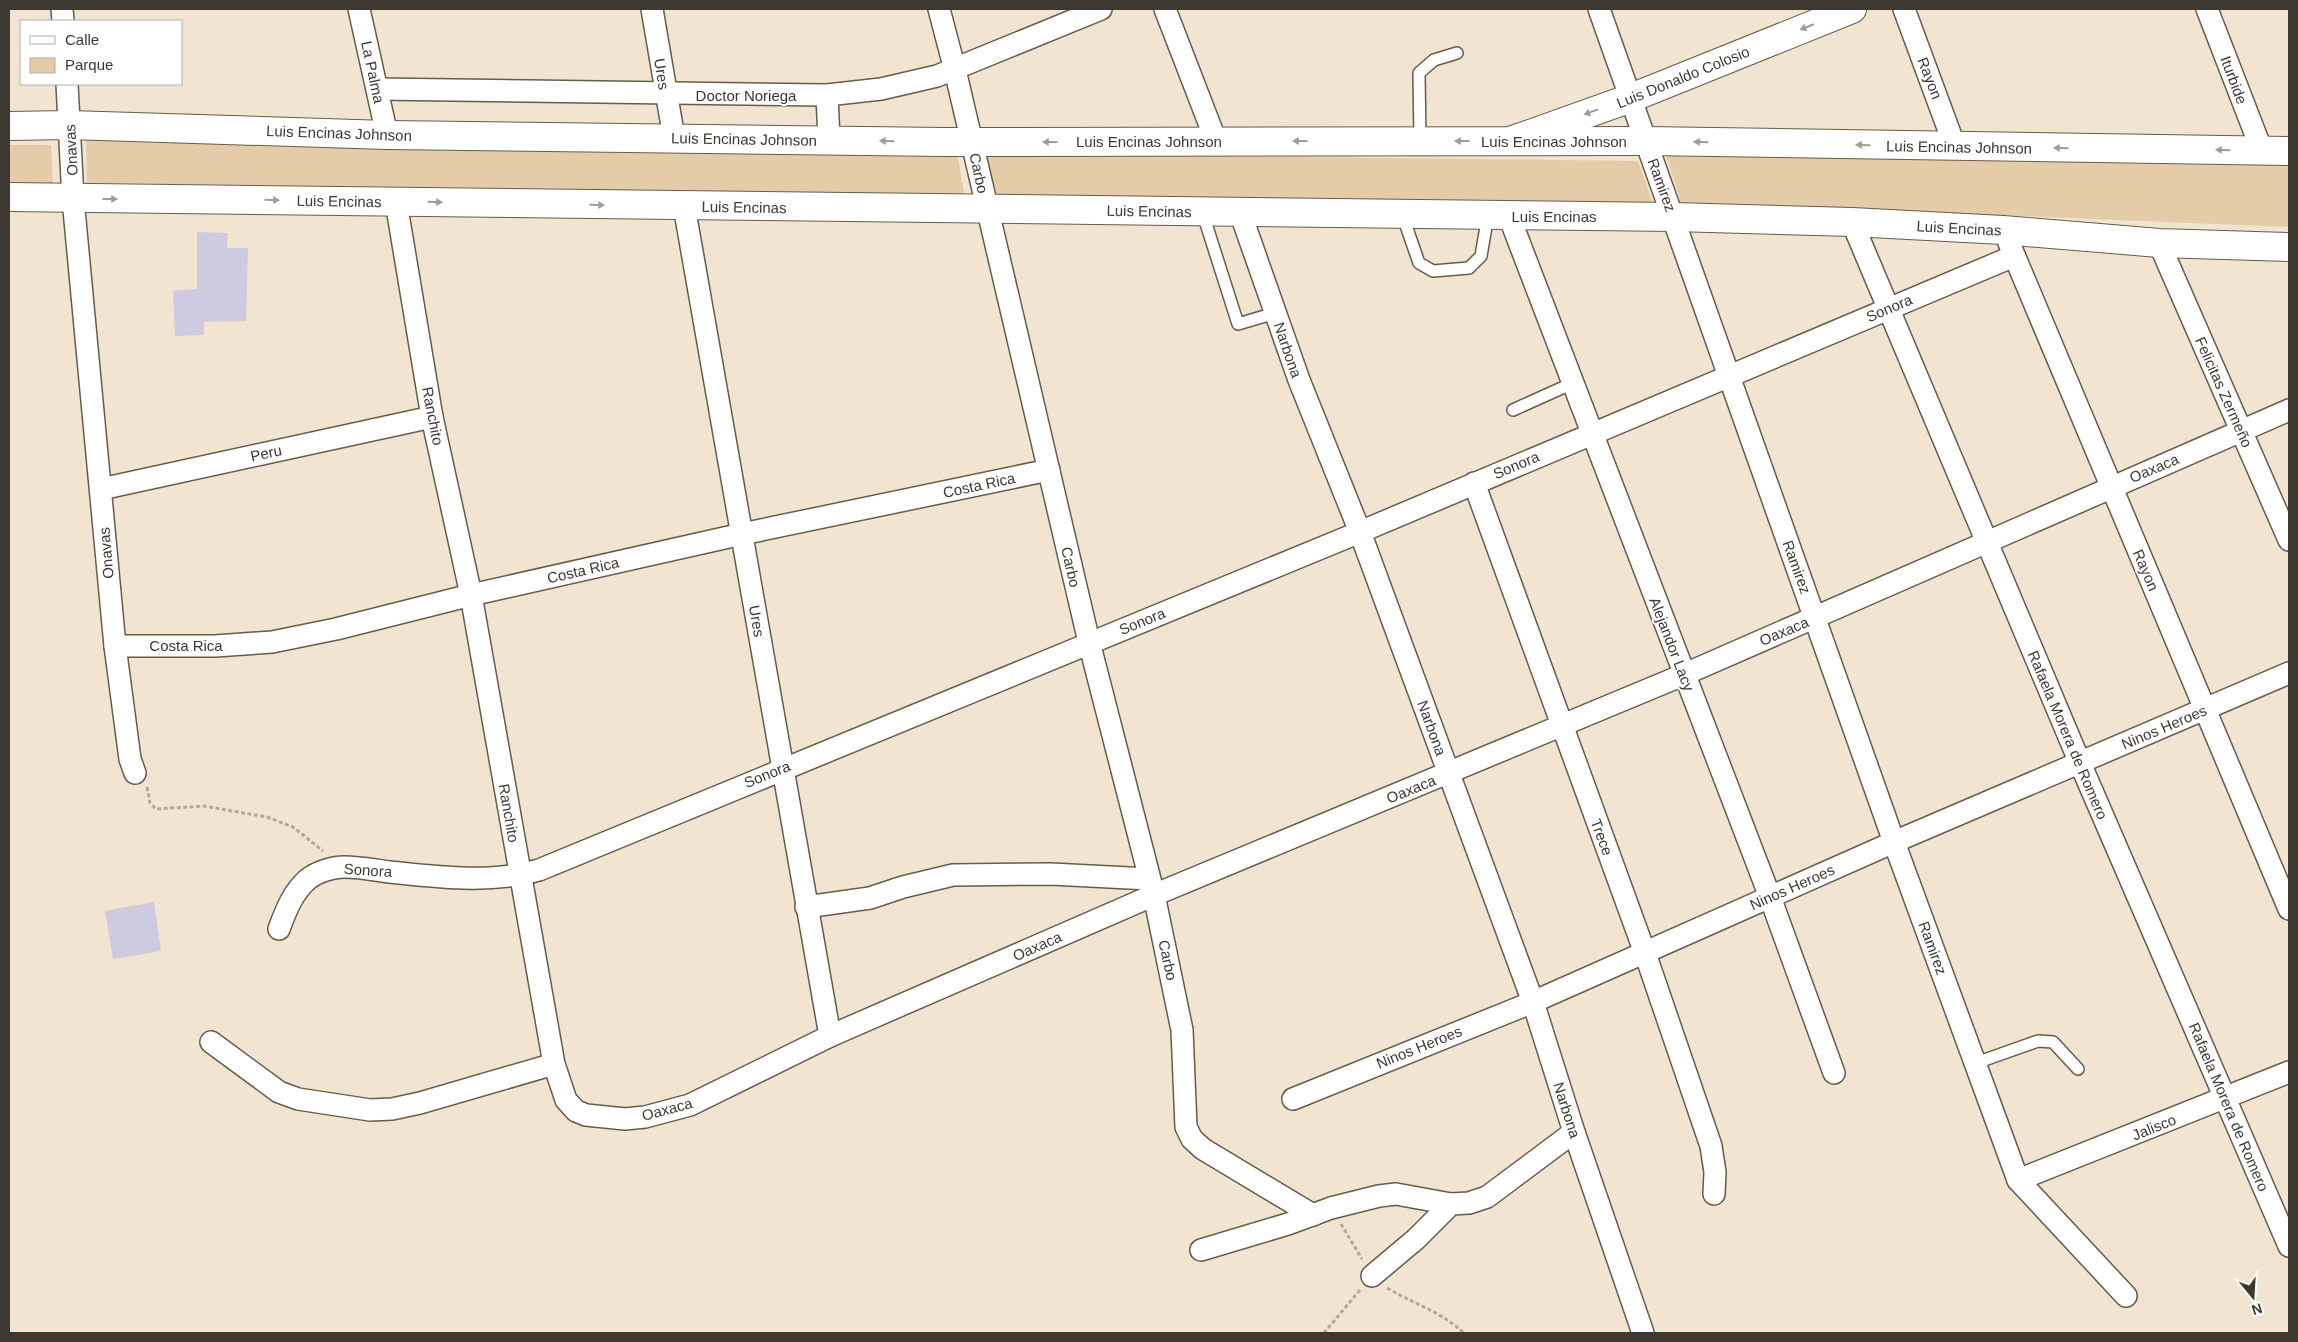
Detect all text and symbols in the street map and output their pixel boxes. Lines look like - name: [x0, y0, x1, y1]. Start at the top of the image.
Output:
- legend: [20, 20, 182, 85]
- one-way arrow: [1799, 23, 1814, 31]
- text: Calle: [65, 31, 99, 48]
- street label: La Palma: [358, 39, 388, 105]
- street label: Luis Donaldo Colosio: [1614, 43, 1752, 111]
- street label: Iturbide: [2217, 54, 2251, 106]
- street label: Rayon: [1914, 55, 1946, 101]
- text: Parque: [65, 56, 113, 73]
- street label: Ures: [651, 57, 673, 91]
- street label: Doctor Noriega: [696, 87, 797, 104]
- one-way arrow: [1583, 108, 1598, 116]
- street label: Luis Encinas Johnson: [266, 122, 412, 144]
- street label: Onavas: [61, 124, 81, 176]
- street label: Luis Encinas Johnson: [671, 129, 817, 149]
- street label: Luis Encinas Johnson: [1076, 133, 1222, 150]
- street label: Luis Encinas Johnson: [1481, 133, 1627, 150]
- one-way arrow: [879, 137, 895, 145]
- one-way arrow: [1292, 137, 1308, 145]
- one-way arrow: [1454, 137, 1470, 145]
- street label: Luis Encinas Johnson: [1886, 137, 2032, 157]
- one-way arrow: [1042, 138, 1058, 146]
- one-way arrow: [1692, 138, 1708, 146]
- one-way arrow: [1855, 141, 1871, 149]
- one-way arrow: [2052, 144, 2068, 152]
- one-way arrow: [2215, 146, 2231, 154]
- street label: Carbo: [966, 151, 992, 195]
- street label: Ramirez: [1644, 156, 1680, 214]
- street label: Luis Encinas: [296, 192, 382, 210]
- one-way arrow: [102, 195, 118, 203]
- one-way arrow: [265, 196, 281, 204]
- one-way arrow: [427, 198, 443, 206]
- street label: Luis Encinas: [701, 198, 787, 216]
- one-way arrow: [590, 201, 606, 209]
- street label: Luis Encinas: [1106, 202, 1192, 220]
- street label: Luis Encinas: [1511, 208, 1597, 225]
- street label: Luis Encinas: [1916, 217, 2002, 239]
- street label: Sonora: [1863, 290, 1915, 325]
- street label: Narbona: [1271, 320, 1306, 381]
- street label: Felicitas Zermeño: [2192, 334, 2256, 450]
- street label: Ranchito: [419, 385, 447, 447]
- street label: Peru: [249, 441, 283, 465]
- street label: Sonora: [1490, 447, 1542, 482]
- street label: Oaxaca: [2127, 450, 2182, 486]
- street label: Costa Rica: [941, 469, 1017, 501]
- street label: Onavas: [95, 527, 117, 579]
- street label: Ramirez: [1779, 538, 1815, 596]
- street label: Carbo: [1058, 545, 1084, 589]
- street label: Rayon: [2130, 547, 2162, 593]
- street label: Costa Rica: [545, 553, 621, 587]
- street label: Alejandor Lacy: [1646, 595, 1698, 694]
- street label: Ures: [746, 604, 768, 638]
- street label: Sonora: [1116, 604, 1168, 638]
- street label: Oaxaca: [1757, 613, 1812, 649]
- street label: Costa Rica: [149, 637, 223, 654]
- street label: Rafaela Morera de Romero: [2025, 648, 2111, 822]
- street label: Narbona: [1414, 698, 1450, 759]
- street label: Ninos Heroes: [2119, 701, 2209, 753]
- street label: Sonora: [741, 757, 793, 791]
- street label: Oaxaca: [1384, 771, 1439, 807]
- street label: Ranchito: [495, 782, 523, 844]
- street label: Trece: [1588, 816, 1616, 858]
- street label: Sonora: [343, 860, 393, 880]
- street label: Ninos Heroes: [1747, 861, 1837, 913]
- street label: Ramirez: [1915, 919, 1951, 977]
- street label: Oaxaca: [1010, 927, 1065, 964]
- street label: Carbo: [1155, 938, 1181, 982]
- street label: Rafaela Morera de Romero: [2186, 1020, 2272, 1194]
- street label: Ninos Heroes: [1374, 1022, 1464, 1072]
- street label: Narbona: [1550, 1080, 1584, 1141]
- street label: Oaxaca: [640, 1094, 695, 1124]
- street label: Jalisco: [2130, 1111, 2178, 1143]
- north arrow: [2228, 1272, 2278, 1322]
- text: N: [2250, 1300, 2264, 1319]

